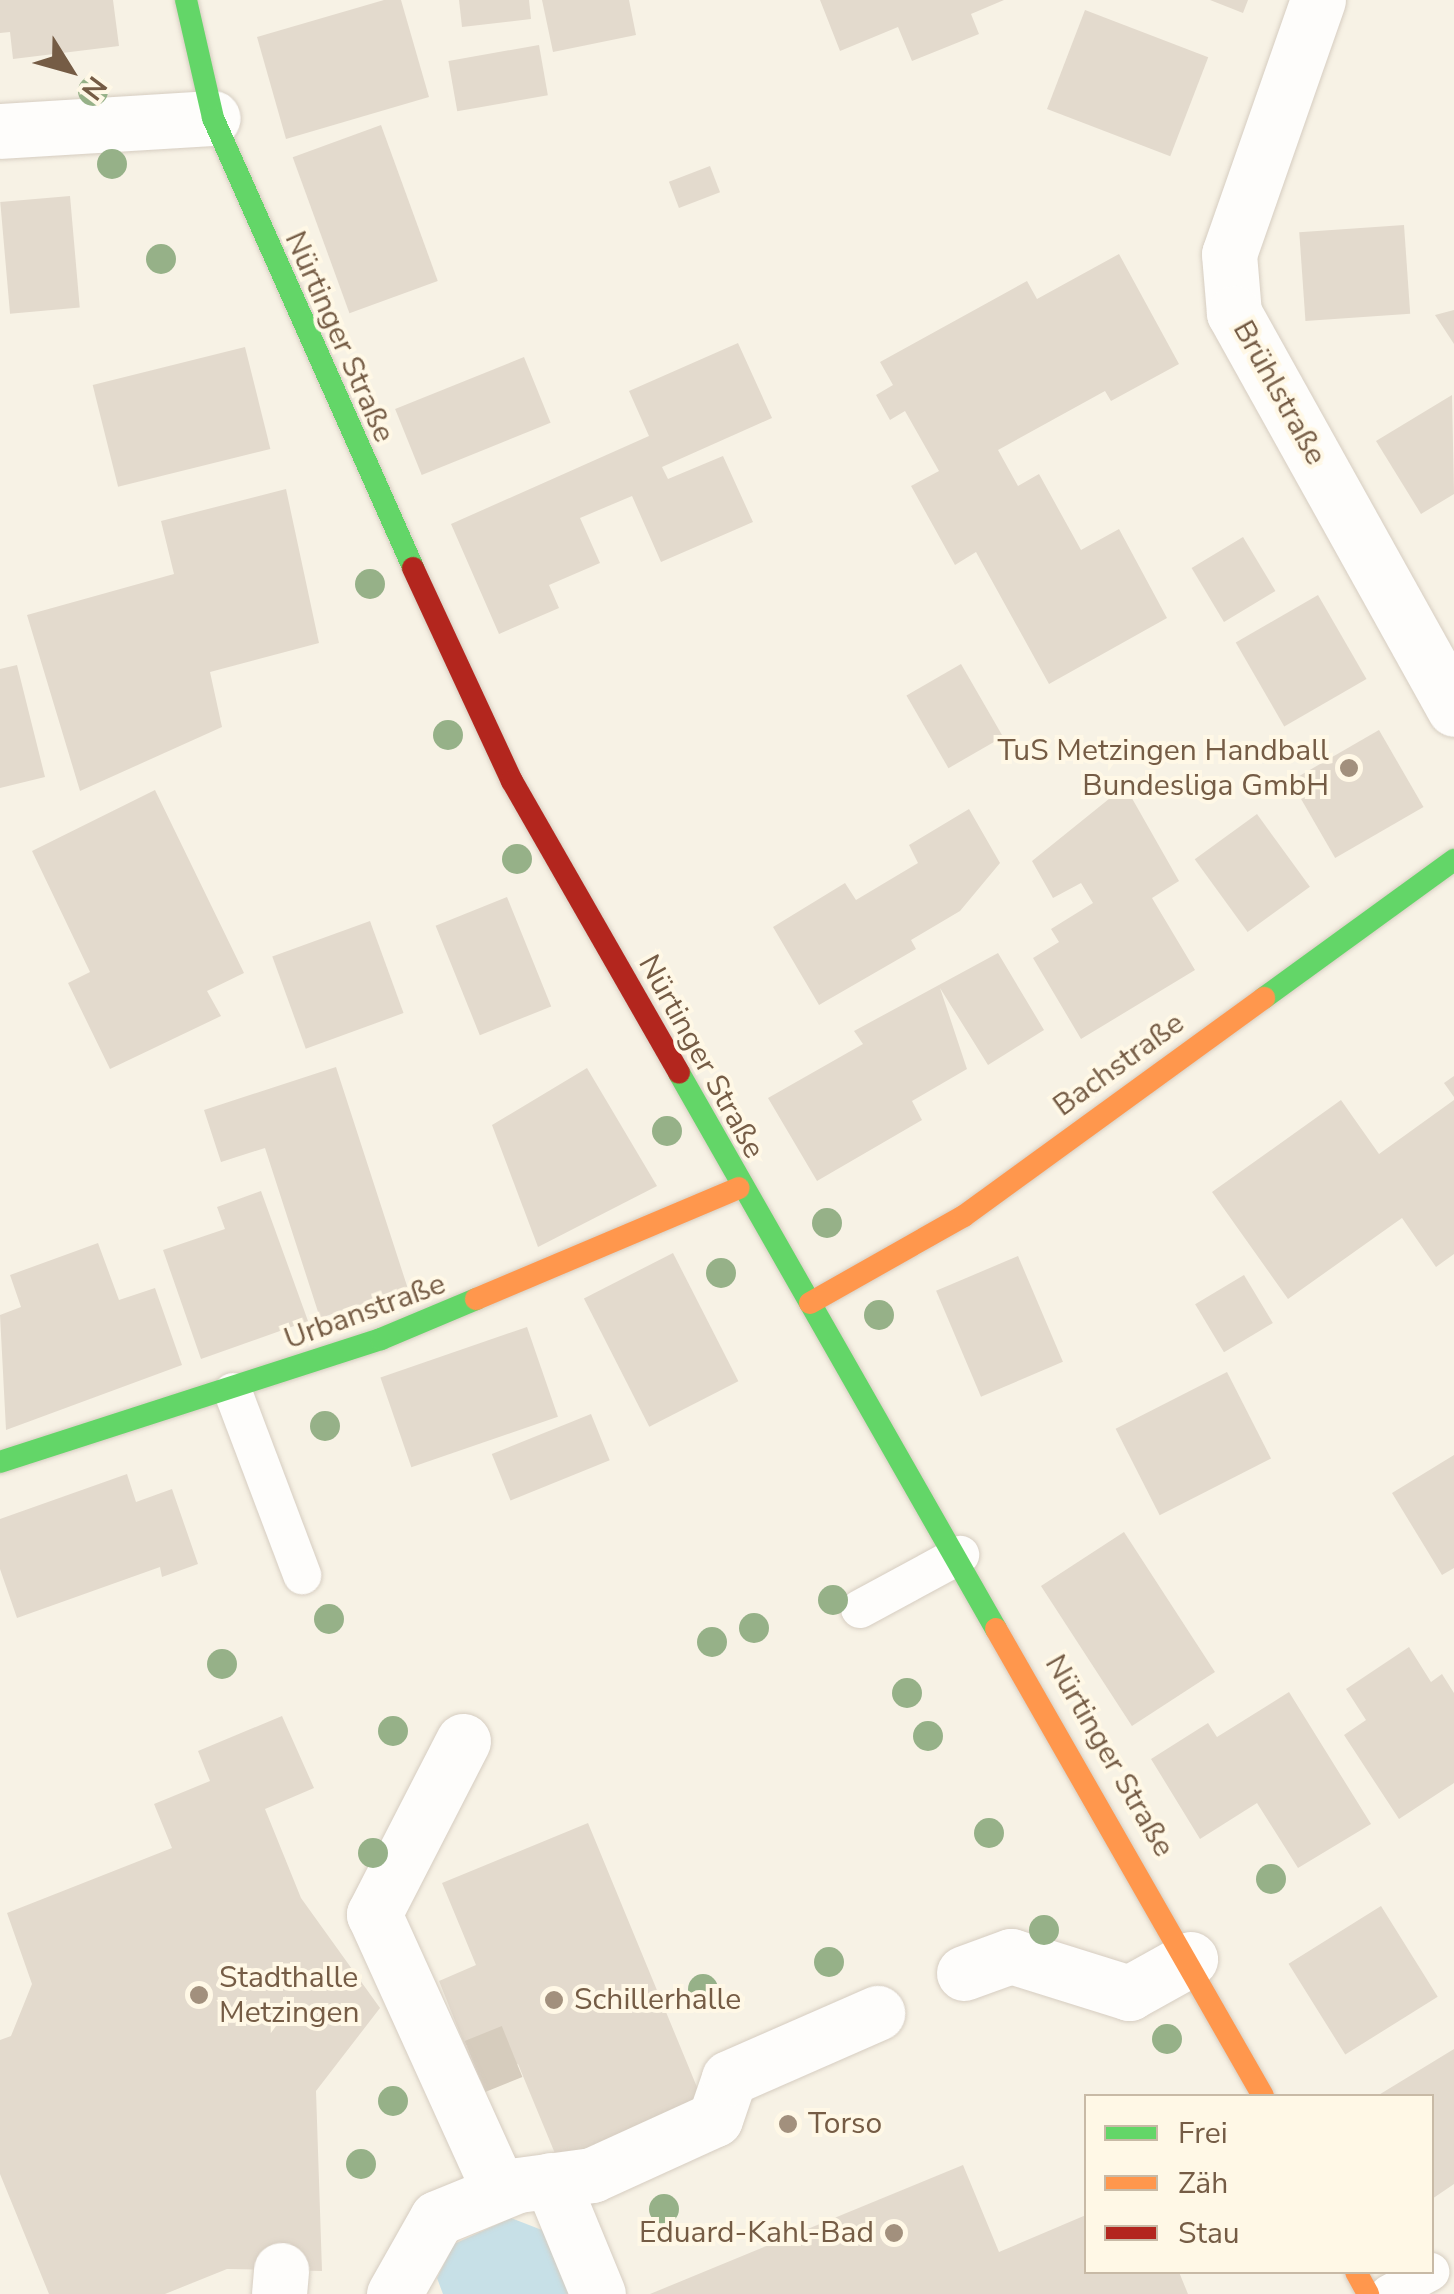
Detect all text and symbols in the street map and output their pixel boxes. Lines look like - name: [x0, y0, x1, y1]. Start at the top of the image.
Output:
- north arrow: [20, 20, 120, 120]
- text: N: [72, 68, 115, 108]
- street label: Nürtinger Straße: [276, 226, 402, 448]
- street label: Brühlstraße: [1225, 315, 1333, 471]
- place label: TuS Metzingen Handball Bundesliga GmbH: [997, 733, 1329, 804]
- marker: TuS Metzingen Handball Bundesliga GmbH: [1338, 757, 1360, 779]
- street label: Nürtinger Straße: [630, 949, 772, 1165]
- street label: Bachstraße: [1047, 1006, 1191, 1124]
- street label: Urbanstraße: [280, 1266, 450, 1358]
- street label: Nürtinger Straße: [1037, 1649, 1181, 1863]
- place label: Stadthalle Metzingen: [219, 1960, 360, 2030]
- place label: Schillerhalle: [574, 1982, 741, 2018]
- marker: Stadthalle Metzingen: [188, 1984, 210, 2006]
- marker: Schillerhalle: [543, 1989, 565, 2011]
- legend: [1084, 2094, 1434, 2274]
- place label: Torso: [808, 2106, 882, 2142]
- marker: Torso: [777, 2113, 799, 2135]
- text: Frei: [1178, 2113, 1228, 2154]
- text: Zäh: [1178, 2163, 1228, 2204]
- text: Stau: [1178, 2213, 1240, 2254]
- place label: Eduard-Kahl-Bad: [639, 2215, 874, 2251]
- marker: Eduard-Kahl-Bad: [883, 2222, 905, 2244]

